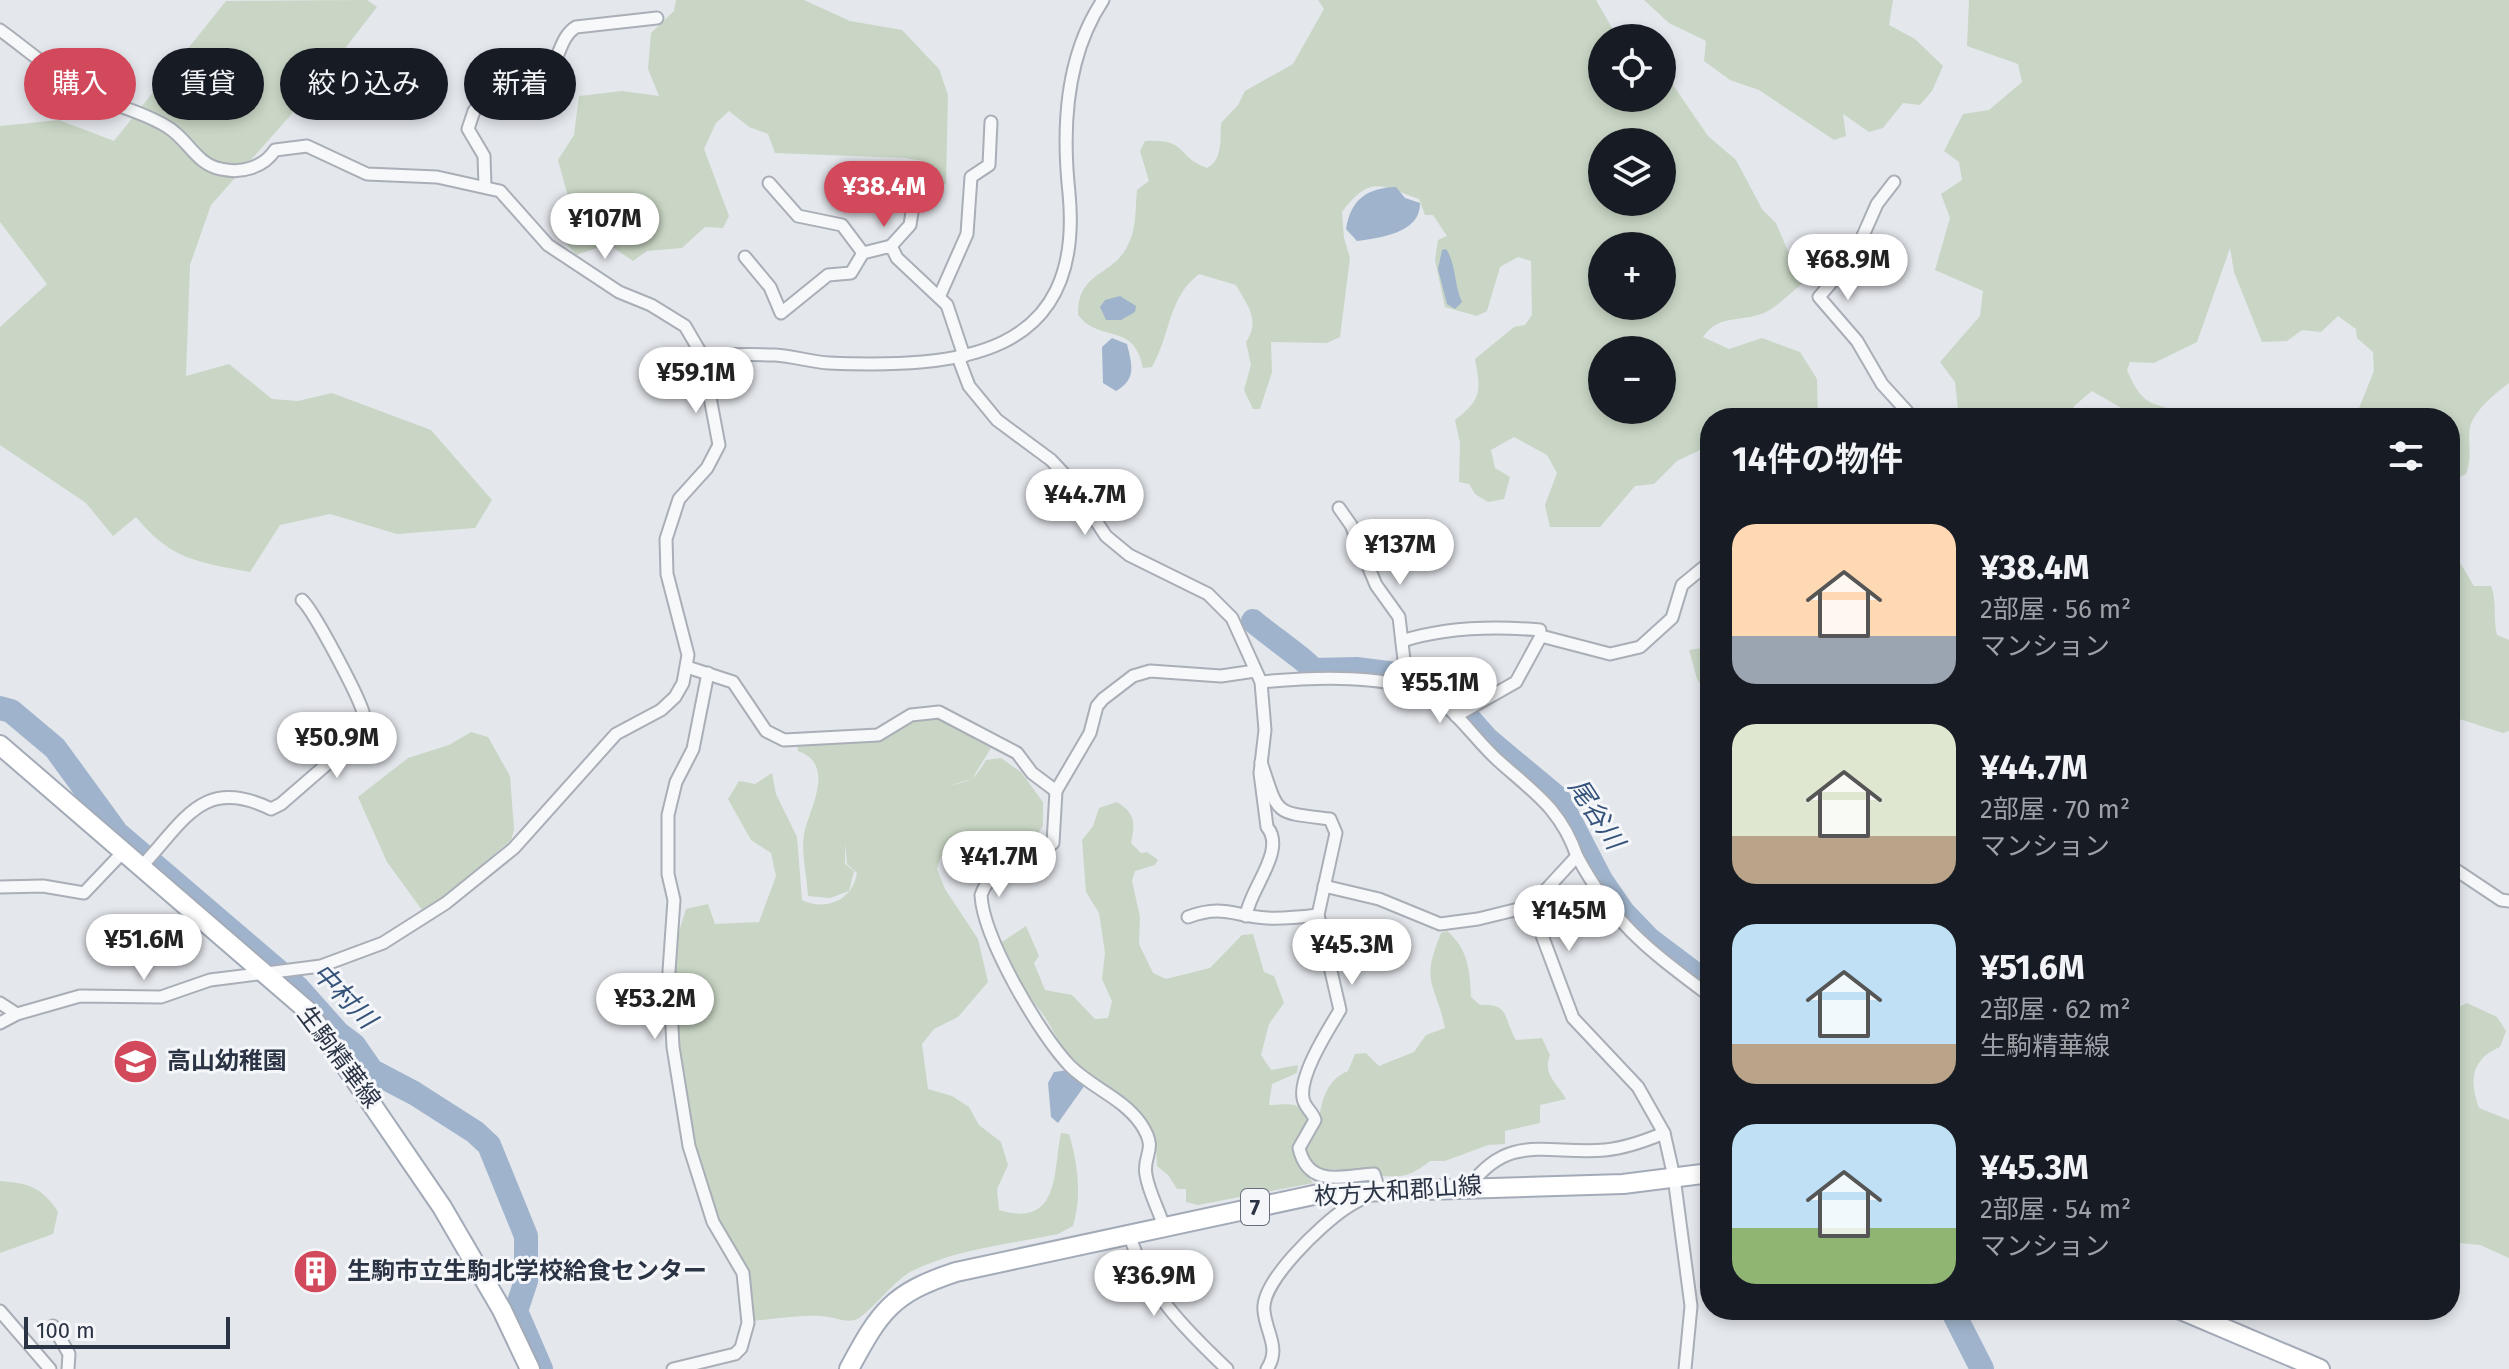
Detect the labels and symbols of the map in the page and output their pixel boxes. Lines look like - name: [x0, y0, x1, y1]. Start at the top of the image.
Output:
- pin: ¥38.4M: [819, 161, 949, 229]
- pin: ¥107M: [549, 193, 661, 261]
- pin: ¥68.9M: [1783, 234, 1913, 302]
- pin: ¥59.1M: [631, 347, 761, 415]
- pin: ¥44.7M: [1020, 469, 1150, 537]
- pin: ¥137M: [1344, 519, 1456, 587]
- pin: ¥55.1M: [1375, 657, 1505, 725]
- pin: ¥50.9M: [272, 712, 402, 780]
- water label: 尾谷川: [1562, 773, 1632, 858]
- pin: ¥41.7M: [934, 831, 1064, 899]
- pin: ¥145M: [1513, 885, 1625, 953]
- pin: ¥51.6M: [79, 914, 209, 982]
- pin: ¥45.3M: [1287, 919, 1417, 987]
- water label: 中村川: [306, 957, 384, 1037]
- pin: ¥53.2M: [590, 973, 720, 1041]
- street label: 生駒精華線: [292, 1001, 386, 1113]
- school or university icon: 高山幼稚園: [112, 1037, 160, 1085]
- place label: 高山幼稚園: [167, 1047, 287, 1075]
- street label: 枚方大和郡山線: [1313, 1171, 1483, 1211]
- road number: 7: [1241, 1189, 1269, 1225]
- building icon: 生駒市立生駒北学校給食センター: [292, 1247, 340, 1295]
- pin: ¥36.9M: [1089, 1250, 1219, 1318]
- place label: 生駒市立生駒北学校給食センター: [347, 1257, 707, 1285]
- scale bar: [24, 1313, 230, 1349]

